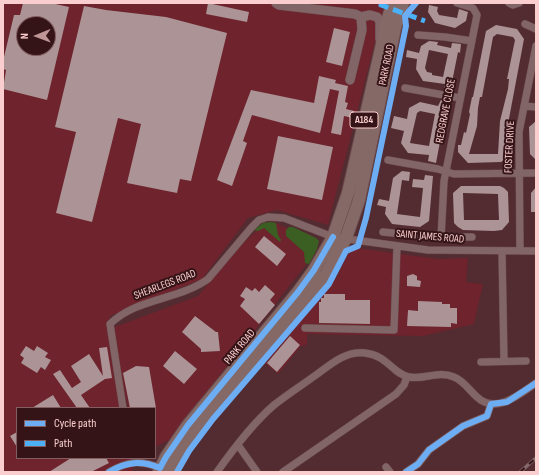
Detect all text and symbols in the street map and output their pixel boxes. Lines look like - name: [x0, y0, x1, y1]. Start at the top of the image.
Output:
- north arrow: [16, 16, 56, 56]
- text: N: [18, 33, 31, 39]
- street label: PARK ROAD: [376, 43, 398, 87]
- street label: REDGRAVE CLOSE: [433, 78, 459, 144]
- road number: A184: [350, 112, 378, 128]
- street label: FOSTER DRIVE: [502, 121, 518, 173]
- street label: SAINT JAMES ROAD: [395, 227, 465, 247]
- street label: SHEARLEGS ROAD: [132, 267, 198, 303]
- street label: PARK ROAD: [222, 327, 258, 367]
- legend: [16, 407, 156, 459]
- text: Cycle path: [54, 416, 96, 431]
- text: Path: [54, 436, 72, 451]

